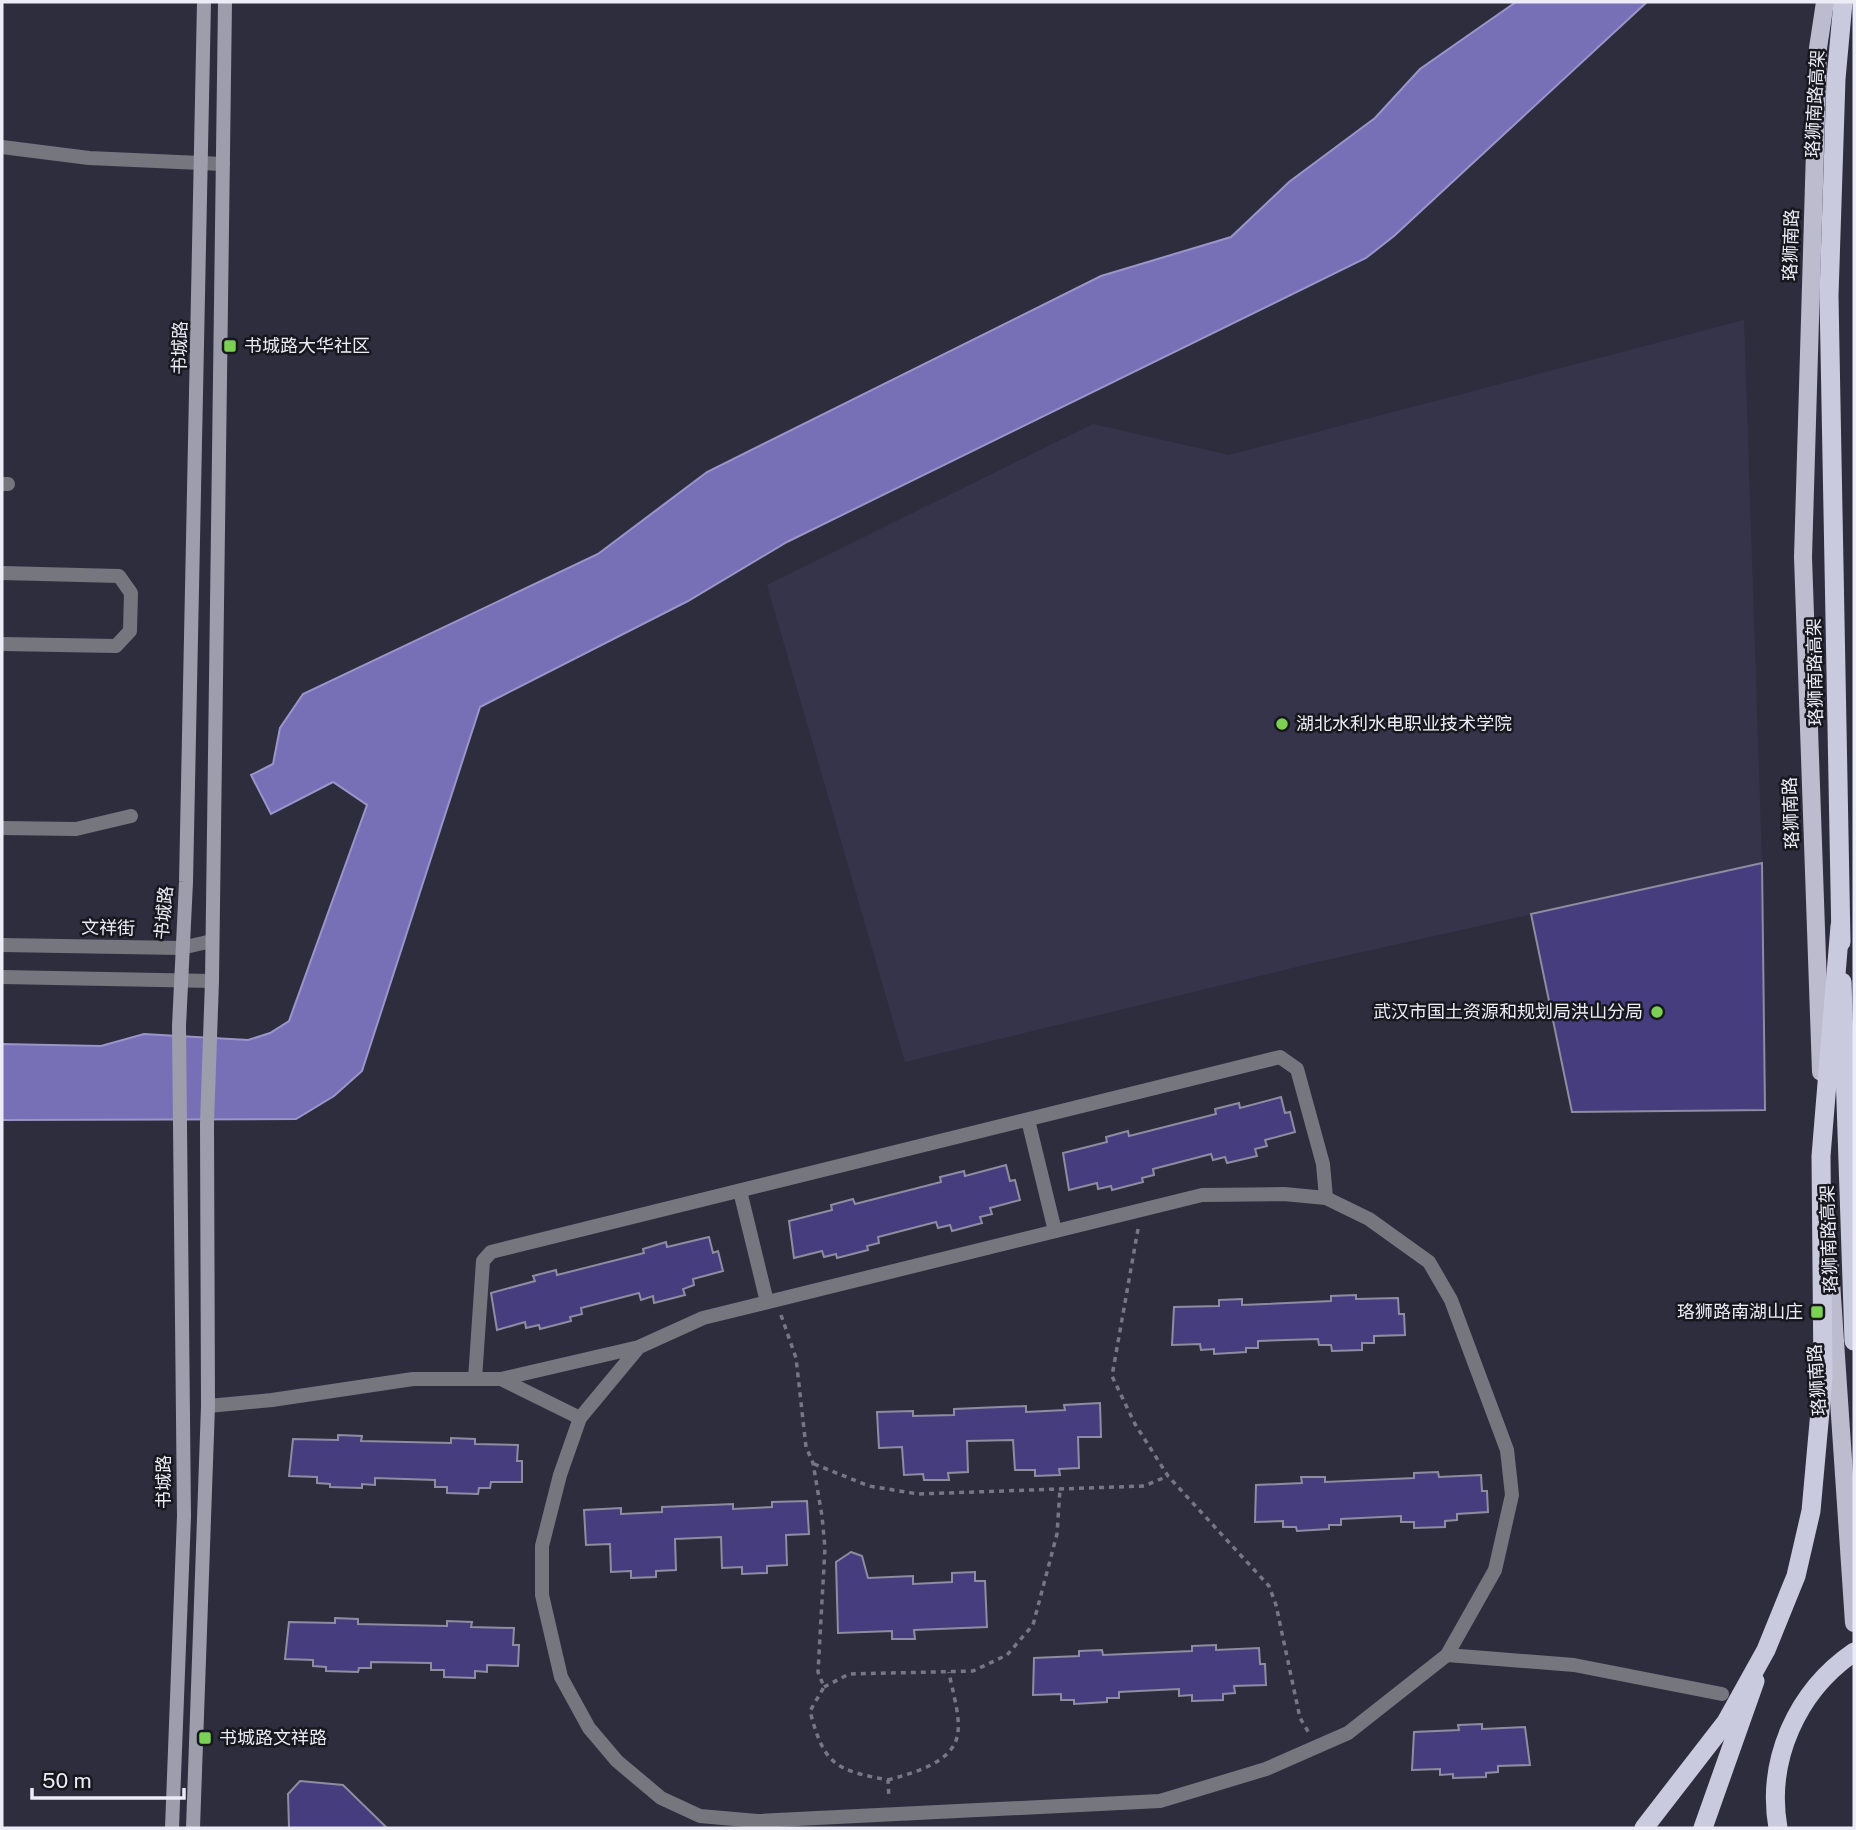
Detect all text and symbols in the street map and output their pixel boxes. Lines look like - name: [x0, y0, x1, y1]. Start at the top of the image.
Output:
- street label: 珞狮南路高架: [1801, 49, 1828, 158]
- street label: 珞狮南路: [1779, 209, 1802, 281]
- street label: 书城路: [169, 321, 190, 375]
- place label: 书城路大华社区: [244, 335, 370, 356]
- marker: 书城路大华社区: [222, 338, 238, 354]
- street label: 珞狮南路高架: [1803, 618, 1826, 726]
- place label: 湖北水利水电职业技术学院: [1296, 713, 1512, 734]
- marker: 湖北水利水电职业技术学院: [1274, 716, 1290, 732]
- street label: 珞狮南路: [1779, 777, 1802, 849]
- street label: 书城路: [151, 885, 176, 941]
- street label: 文祥街: [81, 917, 135, 938]
- place label: 武汉市国土资源和规划局洪山分局: [1373, 1001, 1643, 1022]
- marker: 武汉市国土资源和规划局洪山分局: [1649, 1004, 1665, 1020]
- street label: 珞狮南路高架: [1816, 1185, 1841, 1293]
- place label: 珞狮路南湖山庄: [1677, 1301, 1803, 1322]
- marker: 珞狮路南湖山庄: [1809, 1304, 1825, 1320]
- street label: 珞狮南路: [1804, 1343, 1829, 1417]
- street label: 书城路: [153, 1455, 174, 1509]
- place label: 书城路文祥路: [219, 1727, 327, 1748]
- marker: 书城路文祥路: [197, 1730, 213, 1746]
- scale bar: [32, 1756, 184, 1800]
- text: 50 m: [42, 1768, 92, 1793]

